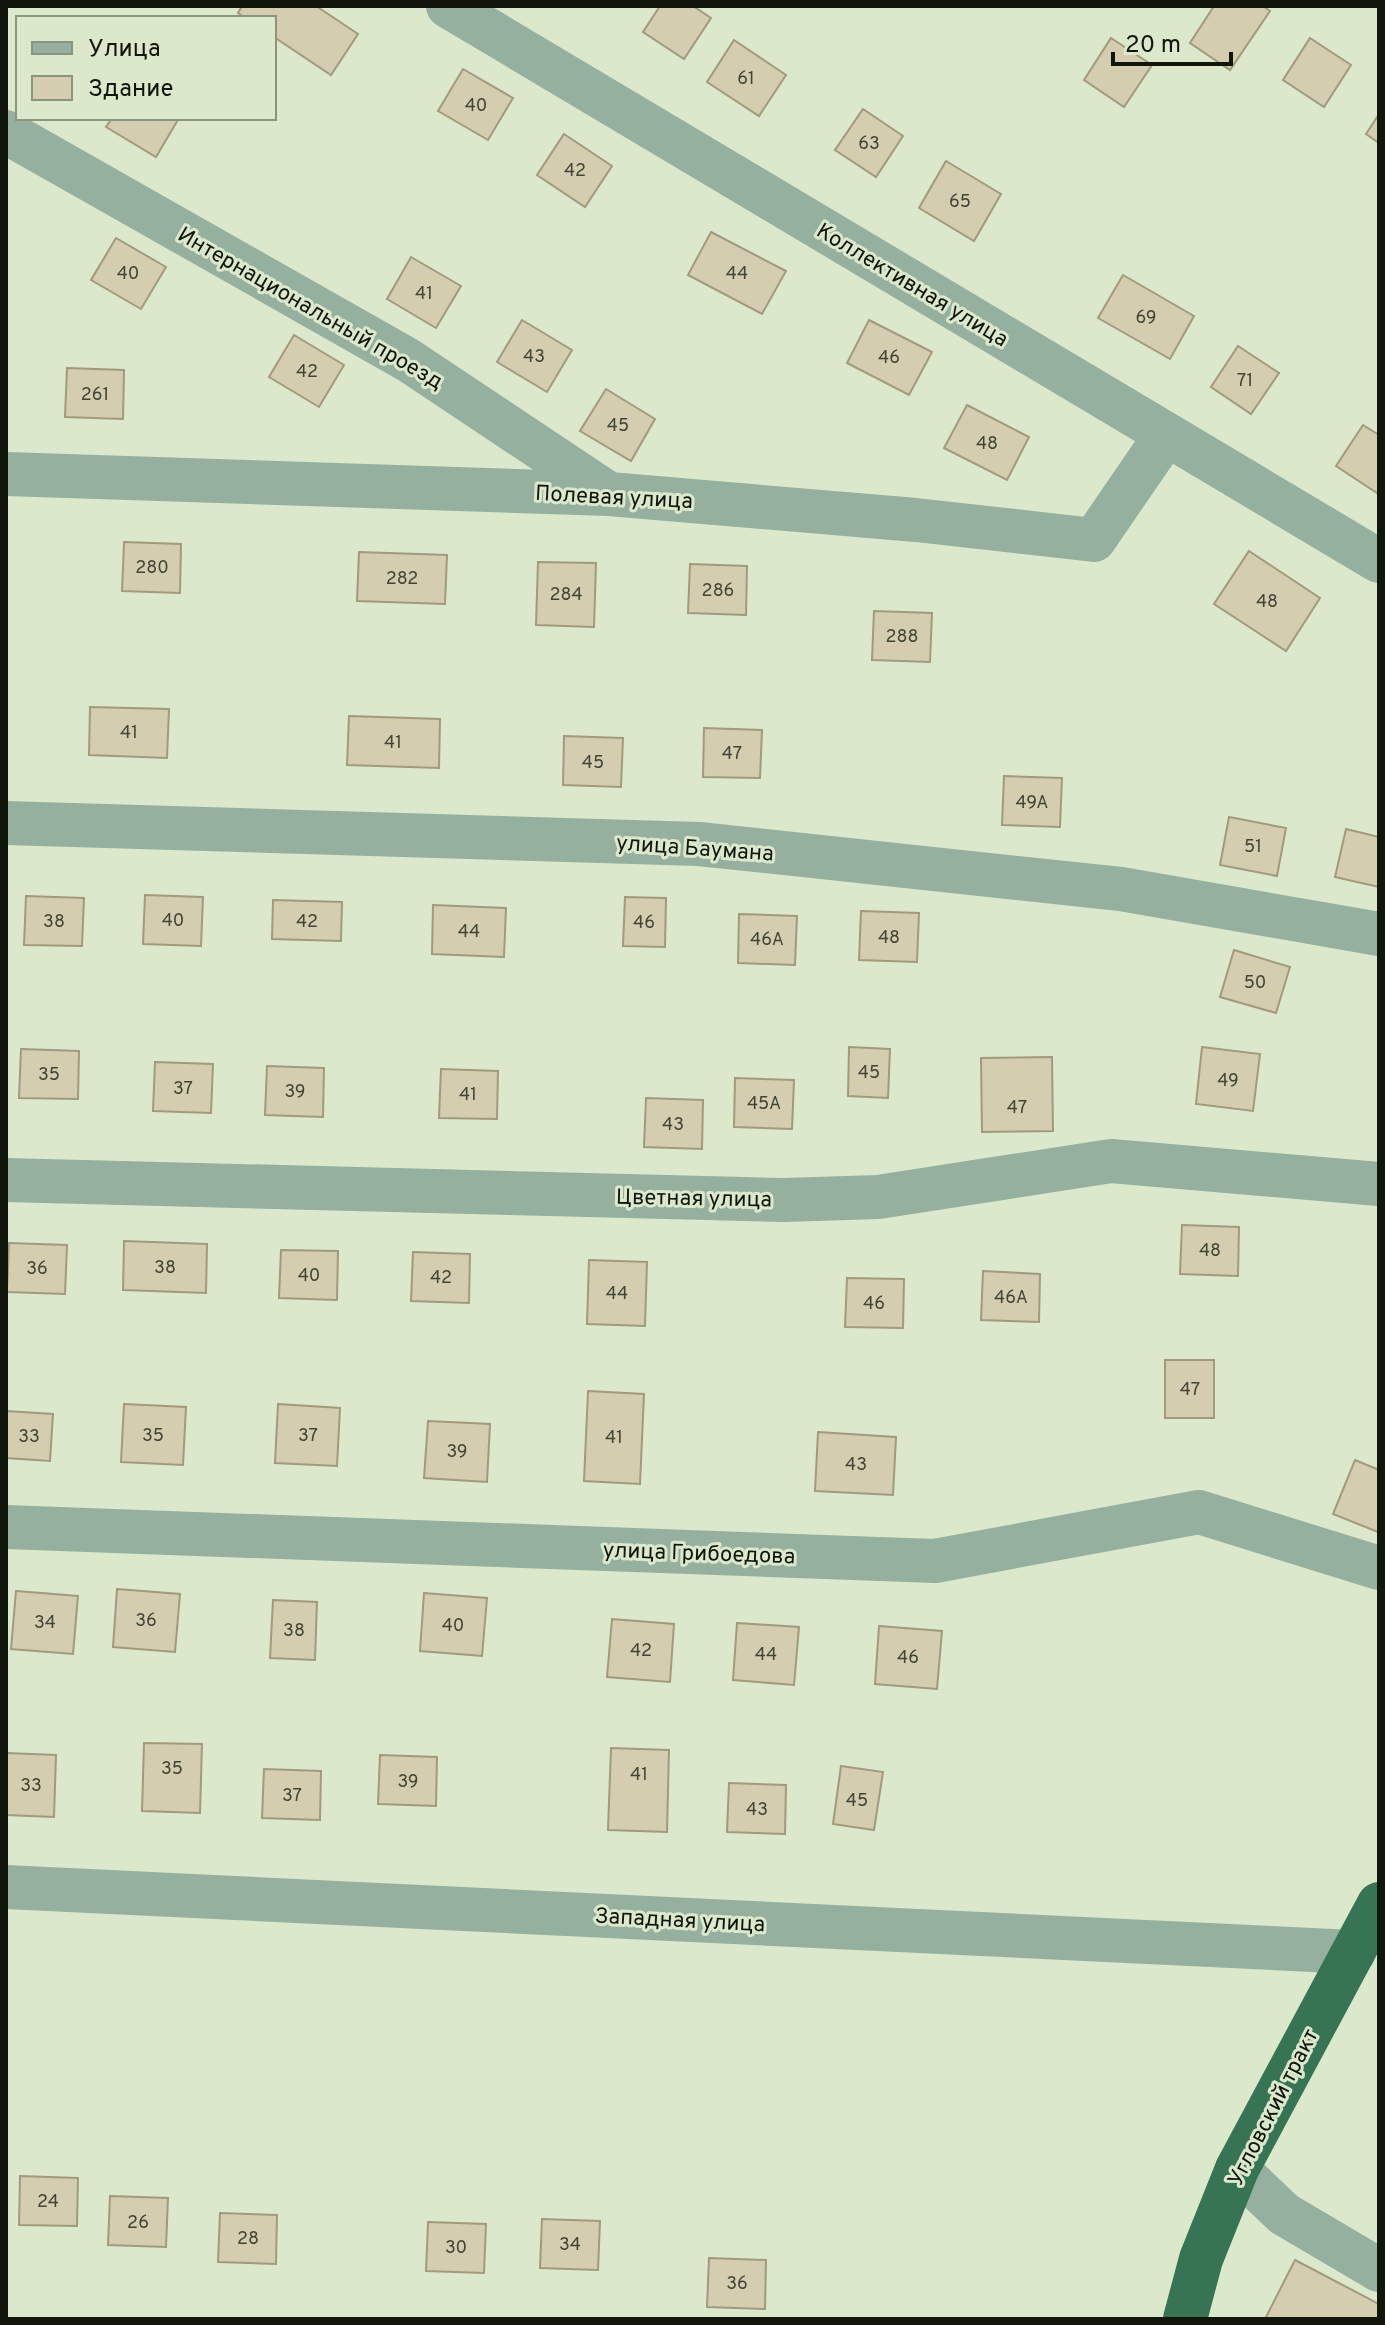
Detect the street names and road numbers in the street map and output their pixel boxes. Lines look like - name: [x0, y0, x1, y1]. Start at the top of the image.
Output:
- street label: Коллективная улица: [811, 218, 1012, 354]
- street label: Интернациональный проезд: [172, 222, 447, 396]
- street label: Полевая улица: [534, 481, 693, 516]
- street label: улица Баумана: [615, 831, 775, 868]
- street label: Цветная улица: [616, 1185, 772, 1214]
- street label: улица Грибоедова: [602, 1538, 796, 1571]
- street label: Западная улица: [594, 1904, 766, 1939]
- street label: Угловский тракт: [1223, 2025, 1325, 2191]

